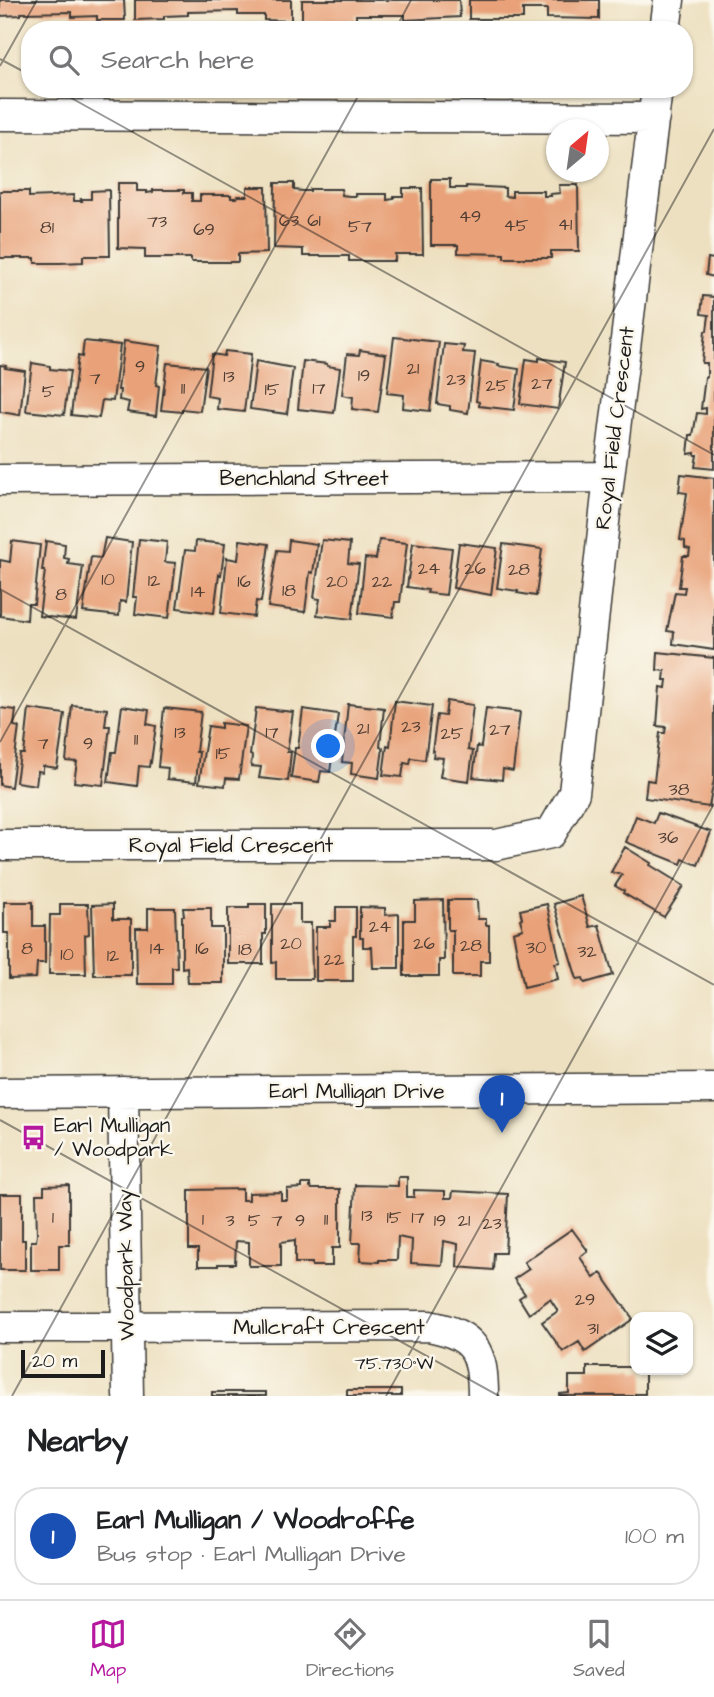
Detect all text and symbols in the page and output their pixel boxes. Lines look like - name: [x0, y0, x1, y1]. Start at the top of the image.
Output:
- search box: [21, 21, 693, 98]
- icon: search: [45, 41, 83, 79]
- text: Search here: [101, 42, 254, 78]
- north arrow: [546, 119, 609, 182]
- house number: 49: [459, 204, 481, 229]
- house number: 63: [279, 208, 299, 233]
- house number: 61: [307, 208, 321, 233]
- house number: 73: [147, 209, 167, 234]
- house number: 41: [558, 212, 572, 237]
- house number: 45: [504, 213, 529, 238]
- house number: 57: [348, 214, 372, 239]
- house number: 81: [40, 215, 54, 240]
- house number: 69: [193, 217, 215, 242]
- street label: Royal Field Crescent: [588, 324, 644, 531]
- house number: 9: [135, 354, 145, 379]
- house number: 21: [407, 356, 419, 381]
- house number: 19: [358, 363, 370, 388]
- house number: 13: [223, 364, 235, 389]
- house number: 7: [89, 366, 101, 391]
- house number: 23: [446, 367, 466, 392]
- house number: 27: [531, 371, 553, 396]
- house number: 25: [485, 373, 509, 398]
- house number: 11: [181, 376, 185, 401]
- house number: 17: [312, 376, 326, 401]
- house number: 15: [264, 377, 280, 402]
- house number: 5: [42, 379, 55, 404]
- street label: Benchland Street: [220, 464, 389, 493]
- house number: 24: [418, 556, 440, 581]
- house number: 26: [464, 556, 486, 581]
- house number: 28: [508, 557, 530, 582]
- house number: 10: [101, 567, 115, 592]
- house number: 12: [148, 568, 161, 593]
- house number: 16: [237, 569, 251, 594]
- house number: 20: [326, 569, 348, 594]
- house number: 22: [372, 569, 393, 594]
- house number: 18: [282, 578, 296, 603]
- house number: 14: [191, 579, 205, 604]
- house number: 8: [55, 582, 67, 607]
- house number: 23: [401, 714, 421, 739]
- house number: 21: [357, 716, 369, 741]
- house number: 27: [489, 717, 511, 742]
- house number: 13: [174, 720, 186, 745]
- house number: 17: [265, 720, 279, 745]
- house number: 25: [440, 721, 464, 746]
- house number: 11: [134, 727, 138, 752]
- your location: [311, 729, 345, 763]
- house number: 7: [37, 731, 49, 756]
- house number: 9: [83, 731, 93, 756]
- house number: 15: [215, 741, 231, 766]
- house number: 38: [669, 777, 690, 802]
- house number: 36: [658, 825, 678, 850]
- street label: Royal Field Crescent: [129, 831, 334, 862]
- house number: 24: [369, 914, 391, 939]
- house number: 20: [280, 931, 302, 956]
- house number: 26: [413, 931, 435, 956]
- house number: 28: [460, 933, 482, 958]
- house number: 30: [526, 935, 546, 960]
- house number: 8: [21, 936, 33, 961]
- house number: 14: [150, 936, 164, 961]
- house number: 16: [195, 936, 209, 961]
- house number: 18: [238, 937, 252, 962]
- house number: 32: [577, 939, 597, 964]
- house number: 10: [60, 942, 74, 967]
- house number: 12: [107, 943, 120, 968]
- house number: 22: [324, 947, 345, 972]
- pin: 1: [479, 1075, 525, 1133]
- street label: Earl Mulligan Drive: [269, 1077, 445, 1108]
- place label: Earl Mulligan / Woodpark: [54, 1111, 173, 1165]
- bus stop icon: Earl Mulligan / Woodpark: [20, 1123, 48, 1151]
- street label: Woodpark Way: [110, 1189, 144, 1341]
- house number: 13: [361, 1203, 373, 1228]
- house number: 1: [52, 1205, 54, 1230]
- house number: 15: [386, 1205, 402, 1230]
- house number: 17: [411, 1205, 425, 1230]
- house number: 1: [202, 1207, 204, 1232]
- house number: 11: [324, 1207, 328, 1232]
- house number: 3: [225, 1208, 235, 1233]
- house number: 5: [248, 1208, 261, 1233]
- house number: 7: [271, 1208, 283, 1233]
- house number: 9: [295, 1208, 305, 1233]
- house number: 19: [434, 1208, 446, 1233]
- house number: 21: [458, 1208, 470, 1233]
- house number: 23: [482, 1211, 502, 1236]
- house number: 29: [575, 1287, 595, 1312]
- map controls: [630, 1312, 693, 1375]
- button: layers: [630, 1312, 693, 1375]
- street label: Mullcraft Crescent: [233, 1313, 425, 1342]
- house number: 31: [587, 1316, 599, 1341]
- scale bar: [21, 1347, 105, 1379]
- text: 20 m: [32, 1348, 77, 1375]
- text: 75.730°W: [355, 1351, 433, 1376]
- text: Nearby: [28, 1421, 128, 1463]
- text: Earl Mulligan / Woodroffe: [97, 1502, 415, 1538]
- text: 1: [52, 1520, 54, 1552]
- text: 100 m: [625, 1520, 684, 1552]
- text: Bus stop · Earl Mulligan Drive: [97, 1538, 406, 1570]
- tab: Map: [89, 1615, 127, 1684]
- tab: Directions: [306, 1615, 394, 1684]
- tab: Saved: [573, 1615, 625, 1684]

